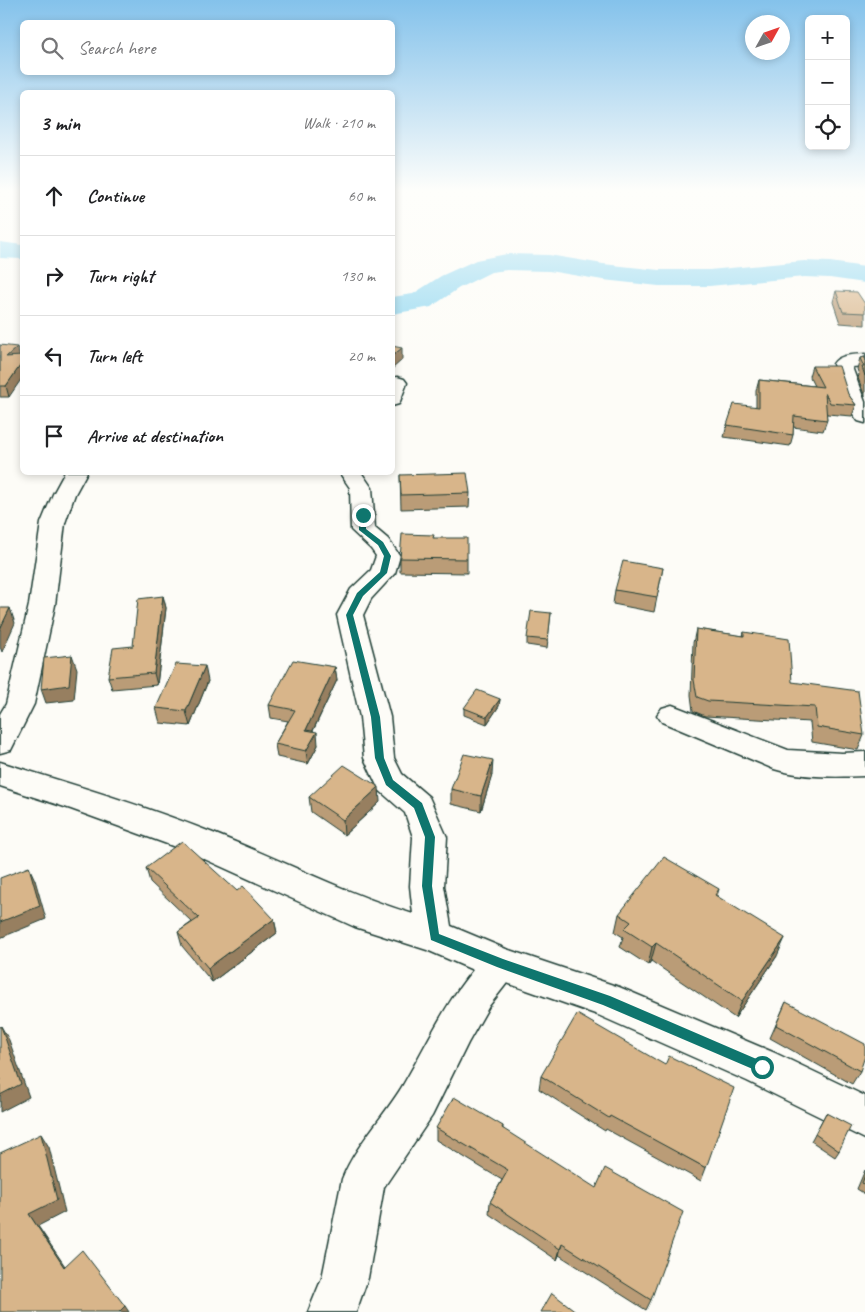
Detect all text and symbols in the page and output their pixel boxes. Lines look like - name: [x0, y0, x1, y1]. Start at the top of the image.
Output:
- north arrow: [745, 15, 790, 60]
- map controls: [805, 15, 850, 150]
- button: +: [805, 15, 850, 60]
- search box: [20, 20, 395, 75]
- icon: search: [38, 34, 66, 62]
- text: Search here: [78, 36, 155, 60]
- button: −: [805, 60, 850, 105]
- button: locate: [805, 105, 850, 150]
- text: 3 min: [40, 110, 80, 136]
- text: Walk · 210 m: [303, 113, 375, 133]
- icon: ahead: [40, 182, 68, 210]
- text: Continue: [87, 184, 144, 208]
- text: 60 m: [348, 186, 375, 206]
- icon: right: [40, 262, 68, 290]
- text: Turn right: [87, 264, 154, 288]
- text: 130 m: [341, 266, 375, 286]
- icon: left: [40, 342, 68, 370]
- text: Turn left: [87, 344, 142, 368]
- text: 20 m: [348, 346, 375, 366]
- icon: arrive: [40, 422, 68, 450]
- text: Arrive at destination: [87, 424, 223, 448]
- route end: [352, 504, 375, 527]
- route start: [751, 1056, 774, 1079]

